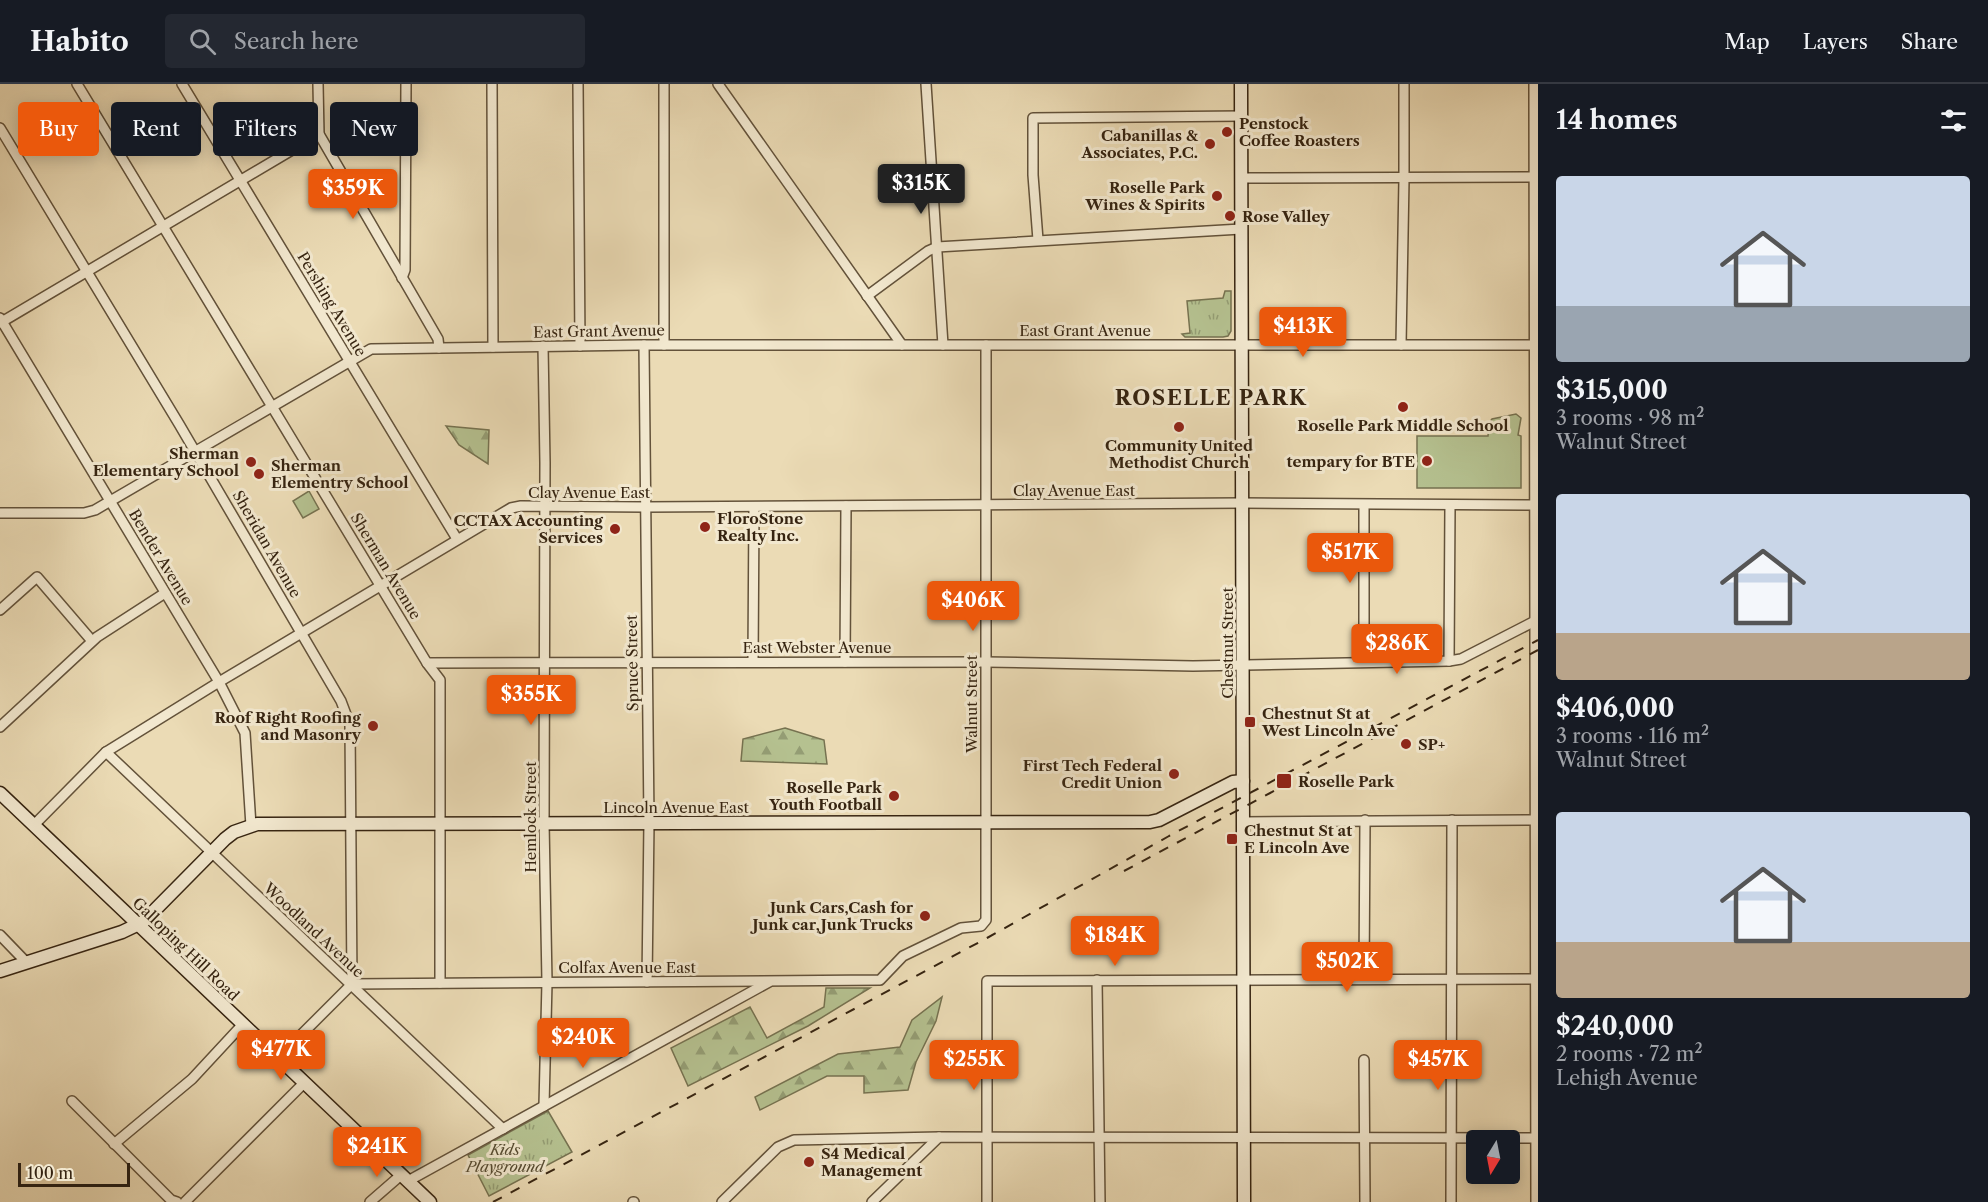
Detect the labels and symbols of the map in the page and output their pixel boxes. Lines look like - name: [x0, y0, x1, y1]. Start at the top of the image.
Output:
- place label: Penstock Coffee Roasters: [1239, 114, 1360, 150]
- marker: Penstock Coffee Roasters: [1220, 125, 1234, 139]
- place label: Cabanillas & Associates, P.C.: [1081, 126, 1199, 162]
- marker: Cabanillas & Associates, P.C.: [1203, 137, 1217, 151]
- pin: $315K: [879, 164, 963, 215]
- pin: $359K: [311, 169, 395, 220]
- place label: Roselle Park Wines & Spirits: [1084, 178, 1206, 214]
- marker: Roselle Park Wines & Spirits: [1210, 189, 1224, 203]
- place label: Rose Valley: [1242, 207, 1330, 226]
- marker: Rose Valley: [1223, 209, 1237, 223]
- street label: Pershing Avenue: [293, 248, 371, 360]
- pin: $413K: [1261, 307, 1345, 358]
- street label: East Grant Avenue: [533, 320, 665, 342]
- street label: East Grant Avenue: [1019, 321, 1151, 340]
- district label: ROSELLE PARK: [1115, 385, 1307, 410]
- marker: Roselle Park Middle School: [1396, 400, 1410, 414]
- place label: Roselle Park Middle School: [1297, 416, 1509, 435]
- marker: Community United Methodist Church: [1172, 420, 1186, 434]
- place label: Community United Methodist Church: [1105, 436, 1253, 472]
- place label: Sherman Elementary School: [93, 444, 240, 480]
- place label: tempary for BTE: [1286, 452, 1415, 471]
- marker: tempary for BTE: [1420, 454, 1434, 468]
- marker: Sherman Elementary School: [244, 455, 258, 469]
- place label: Sherman Elementry School: [271, 456, 409, 492]
- marker: Sherman Elementry School: [252, 467, 266, 481]
- street label: Clay Avenue East: [1013, 481, 1136, 500]
- street label: Clay Avenue East: [528, 483, 651, 502]
- street label: Sheridan Avenue: [229, 487, 305, 601]
- street label: Bender Avenue: [125, 506, 197, 608]
- street label: Sherman Avenue: [347, 509, 425, 623]
- place label: FloroStone Realty Inc.: [717, 509, 803, 545]
- place label: CCTAX Accounting Services: [453, 511, 603, 547]
- marker: FloroStone Realty Inc.: [698, 520, 712, 534]
- marker: CCTAX Accounting Services: [608, 522, 622, 536]
- pin: $517K: [1308, 533, 1392, 584]
- pin: $406K: [931, 581, 1015, 632]
- street label: Chestnut Street: [1218, 587, 1237, 699]
- street label: Spruce Street: [622, 614, 642, 711]
- pin: $286K: [1355, 624, 1439, 675]
- street label: East Webster Avenue: [743, 638, 891, 657]
- street label: Walnut Street: [962, 654, 981, 754]
- pin: $355K: [489, 675, 573, 726]
- place label: Chestnut St at West Lincoln Ave: [1261, 704, 1395, 740]
- place label: Roof Right Roofing and Masonry: [214, 708, 362, 744]
- marker: Chestnut St at West Lincoln Ave: [1243, 715, 1257, 729]
- marker: Roof Right Roofing and Masonry: [366, 719, 380, 733]
- place label: SP+: [1418, 735, 1445, 754]
- marker: SP+: [1399, 737, 1413, 751]
- place label: First Tech Federal Credit Union: [1023, 756, 1163, 792]
- street label: Hemlock Street: [521, 761, 540, 873]
- marker: First Tech Federal Credit Union: [1167, 767, 1181, 781]
- marker: Roselle Park: [1275, 772, 1293, 790]
- place label: Roselle Park: [1298, 772, 1395, 791]
- place label: Roselle Park Youth Football: [768, 778, 883, 814]
- marker: Roselle Park Youth Football: [887, 789, 901, 803]
- street label: Lincoln Avenue East: [603, 798, 749, 817]
- place label: Chestnut St at E Lincoln Ave: [1244, 821, 1352, 857]
- marker: Chestnut St at E Lincoln Ave: [1225, 832, 1239, 846]
- street label: Woodland Avenue: [259, 878, 368, 981]
- street label: Galloping Hill Road: [129, 893, 243, 1005]
- place label: Junk Cars,Cash for Junk car,Junk Trucks: [749, 898, 914, 934]
- marker: Junk Cars,Cash for Junk car,Junk Trucks: [918, 909, 932, 923]
- pin: $184K: [1073, 916, 1157, 967]
- pin: $502K: [1305, 942, 1389, 993]
- street label: Colfax Avenue East: [558, 958, 697, 977]
- pin: $240K: [541, 1018, 625, 1069]
- pin: $477K: [239, 1030, 323, 1081]
- pin: $255K: [932, 1040, 1016, 1091]
- pin: $457K: [1396, 1040, 1480, 1091]
- pin: $241K: [335, 1127, 419, 1178]
- north arrow: [1466, 1130, 1520, 1184]
- park label: Kids Playground: [465, 1140, 546, 1176]
- place label: S4 Medical Management: [821, 1144, 922, 1180]
- marker: S4 Medical Management: [802, 1155, 816, 1169]
- scale bar: [18, 1160, 130, 1188]

